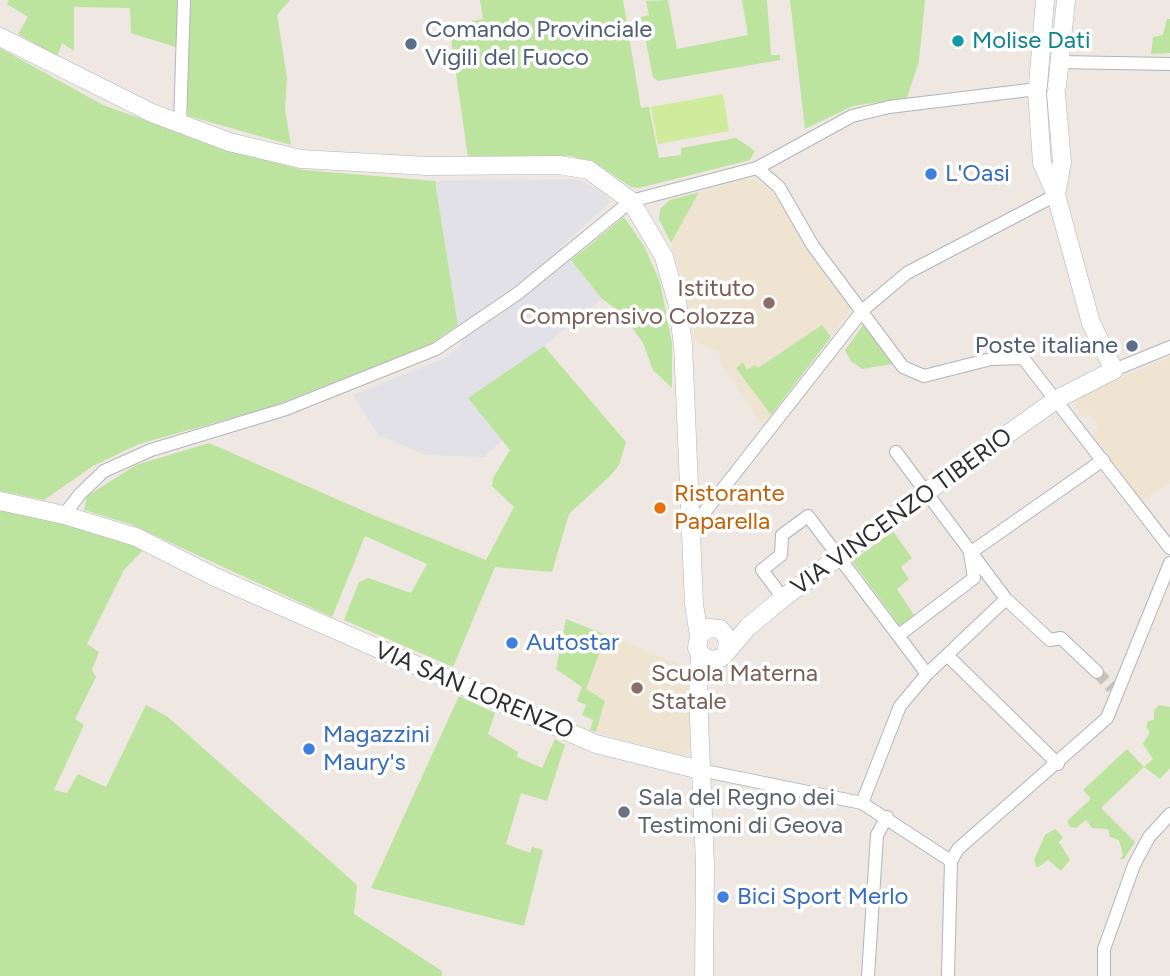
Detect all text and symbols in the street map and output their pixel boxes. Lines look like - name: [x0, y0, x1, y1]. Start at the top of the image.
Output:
- place label: Comando Provinciale Vigili del Fuoco: [425, 16, 652, 72]
- place label: Molise Dati: [972, 27, 1091, 55]
- marker: Molise Dati: [950, 33, 966, 49]
- marker: Comando Provinciale Vigili del Fuoco: [403, 36, 419, 52]
- place label: L'Oasi: [945, 160, 1010, 188]
- marker: L'Oasi: [923, 166, 939, 182]
- place label: Istituto Comprensivo Colozza: [520, 275, 755, 331]
- marker: Istituto Comprensivo Colozza: [761, 295, 777, 311]
- place label: Poste italiane: [975, 332, 1118, 360]
- marker: Poste italiane: [1124, 338, 1140, 354]
- street label: VIA VINCENZO TIBERIO: [786, 422, 1018, 602]
- place label: Ristorante Paparella: [674, 480, 785, 536]
- marker: Ristorante Paparella: [652, 500, 668, 516]
- place label: Autostar: [526, 629, 619, 657]
- marker: Autostar: [504, 635, 520, 651]
- street label: VIA SAN LORENZO: [370, 636, 578, 746]
- place label: Scuola Materna Statale: [651, 660, 818, 716]
- marker: Scuola Materna Statale: [629, 680, 645, 696]
- place label: Magazzini Maury's: [323, 721, 430, 777]
- marker: Magazzini Maury's: [301, 741, 317, 757]
- place label: Sala del Regno dei Testimoni di Geova: [638, 784, 843, 840]
- marker: Sala del Regno dei Testimoni di Geova: [616, 804, 632, 820]
- place label: Bici Sport Merlo: [737, 883, 908, 911]
- marker: Bici Sport Merlo: [715, 889, 731, 905]

